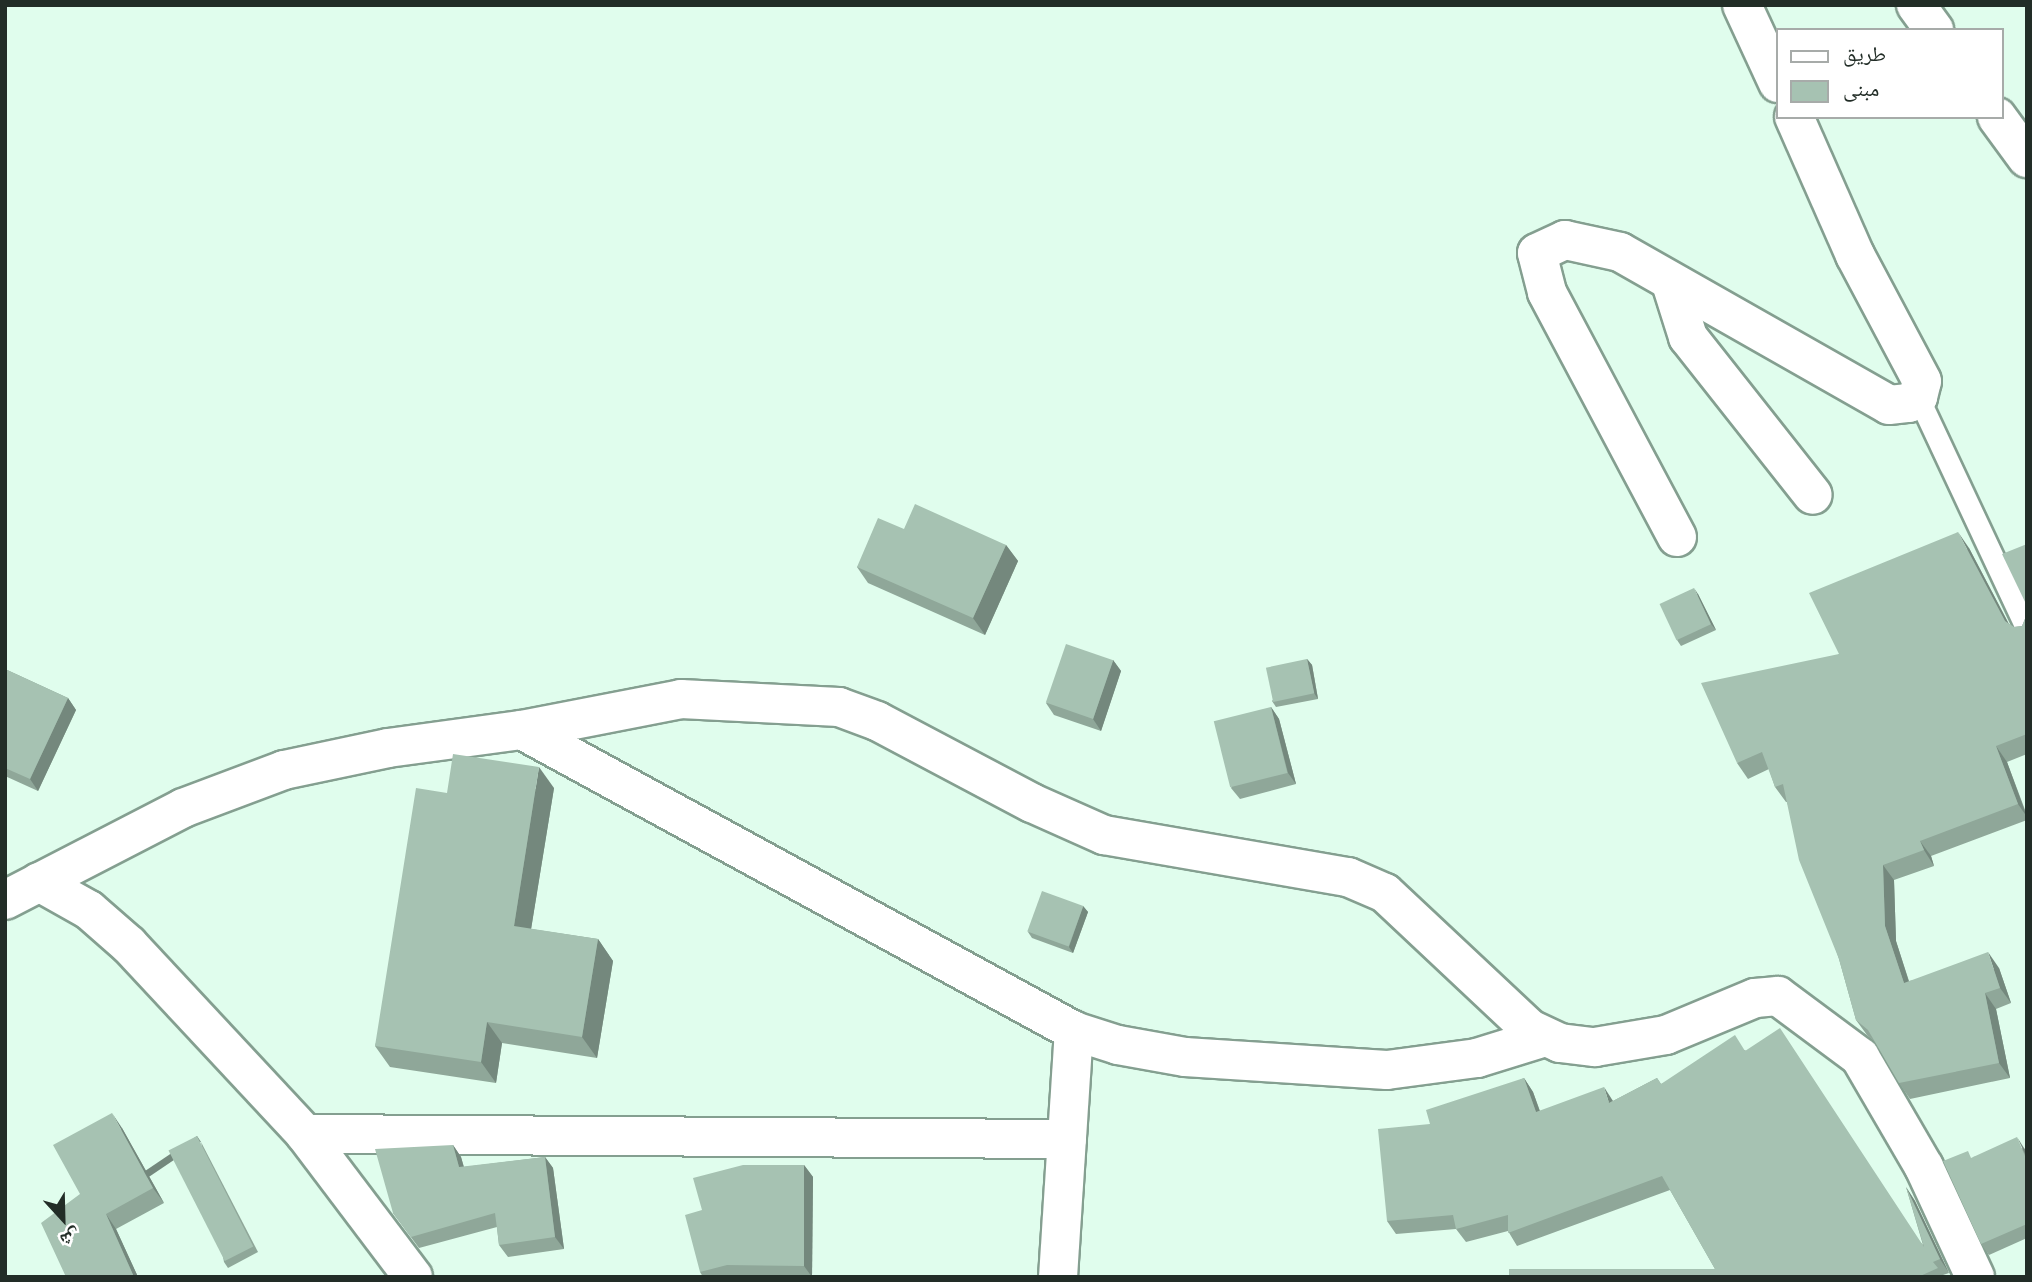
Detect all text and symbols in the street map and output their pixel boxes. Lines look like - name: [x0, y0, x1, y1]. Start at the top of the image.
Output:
- legend: [1776, 28, 2004, 119]
- text: طريق: [1843, 40, 1886, 67]
- text: مبنى: [1843, 75, 1879, 102]
- north arrow: [28, 1184, 98, 1254]
- text: ش: [57, 1224, 85, 1253]

